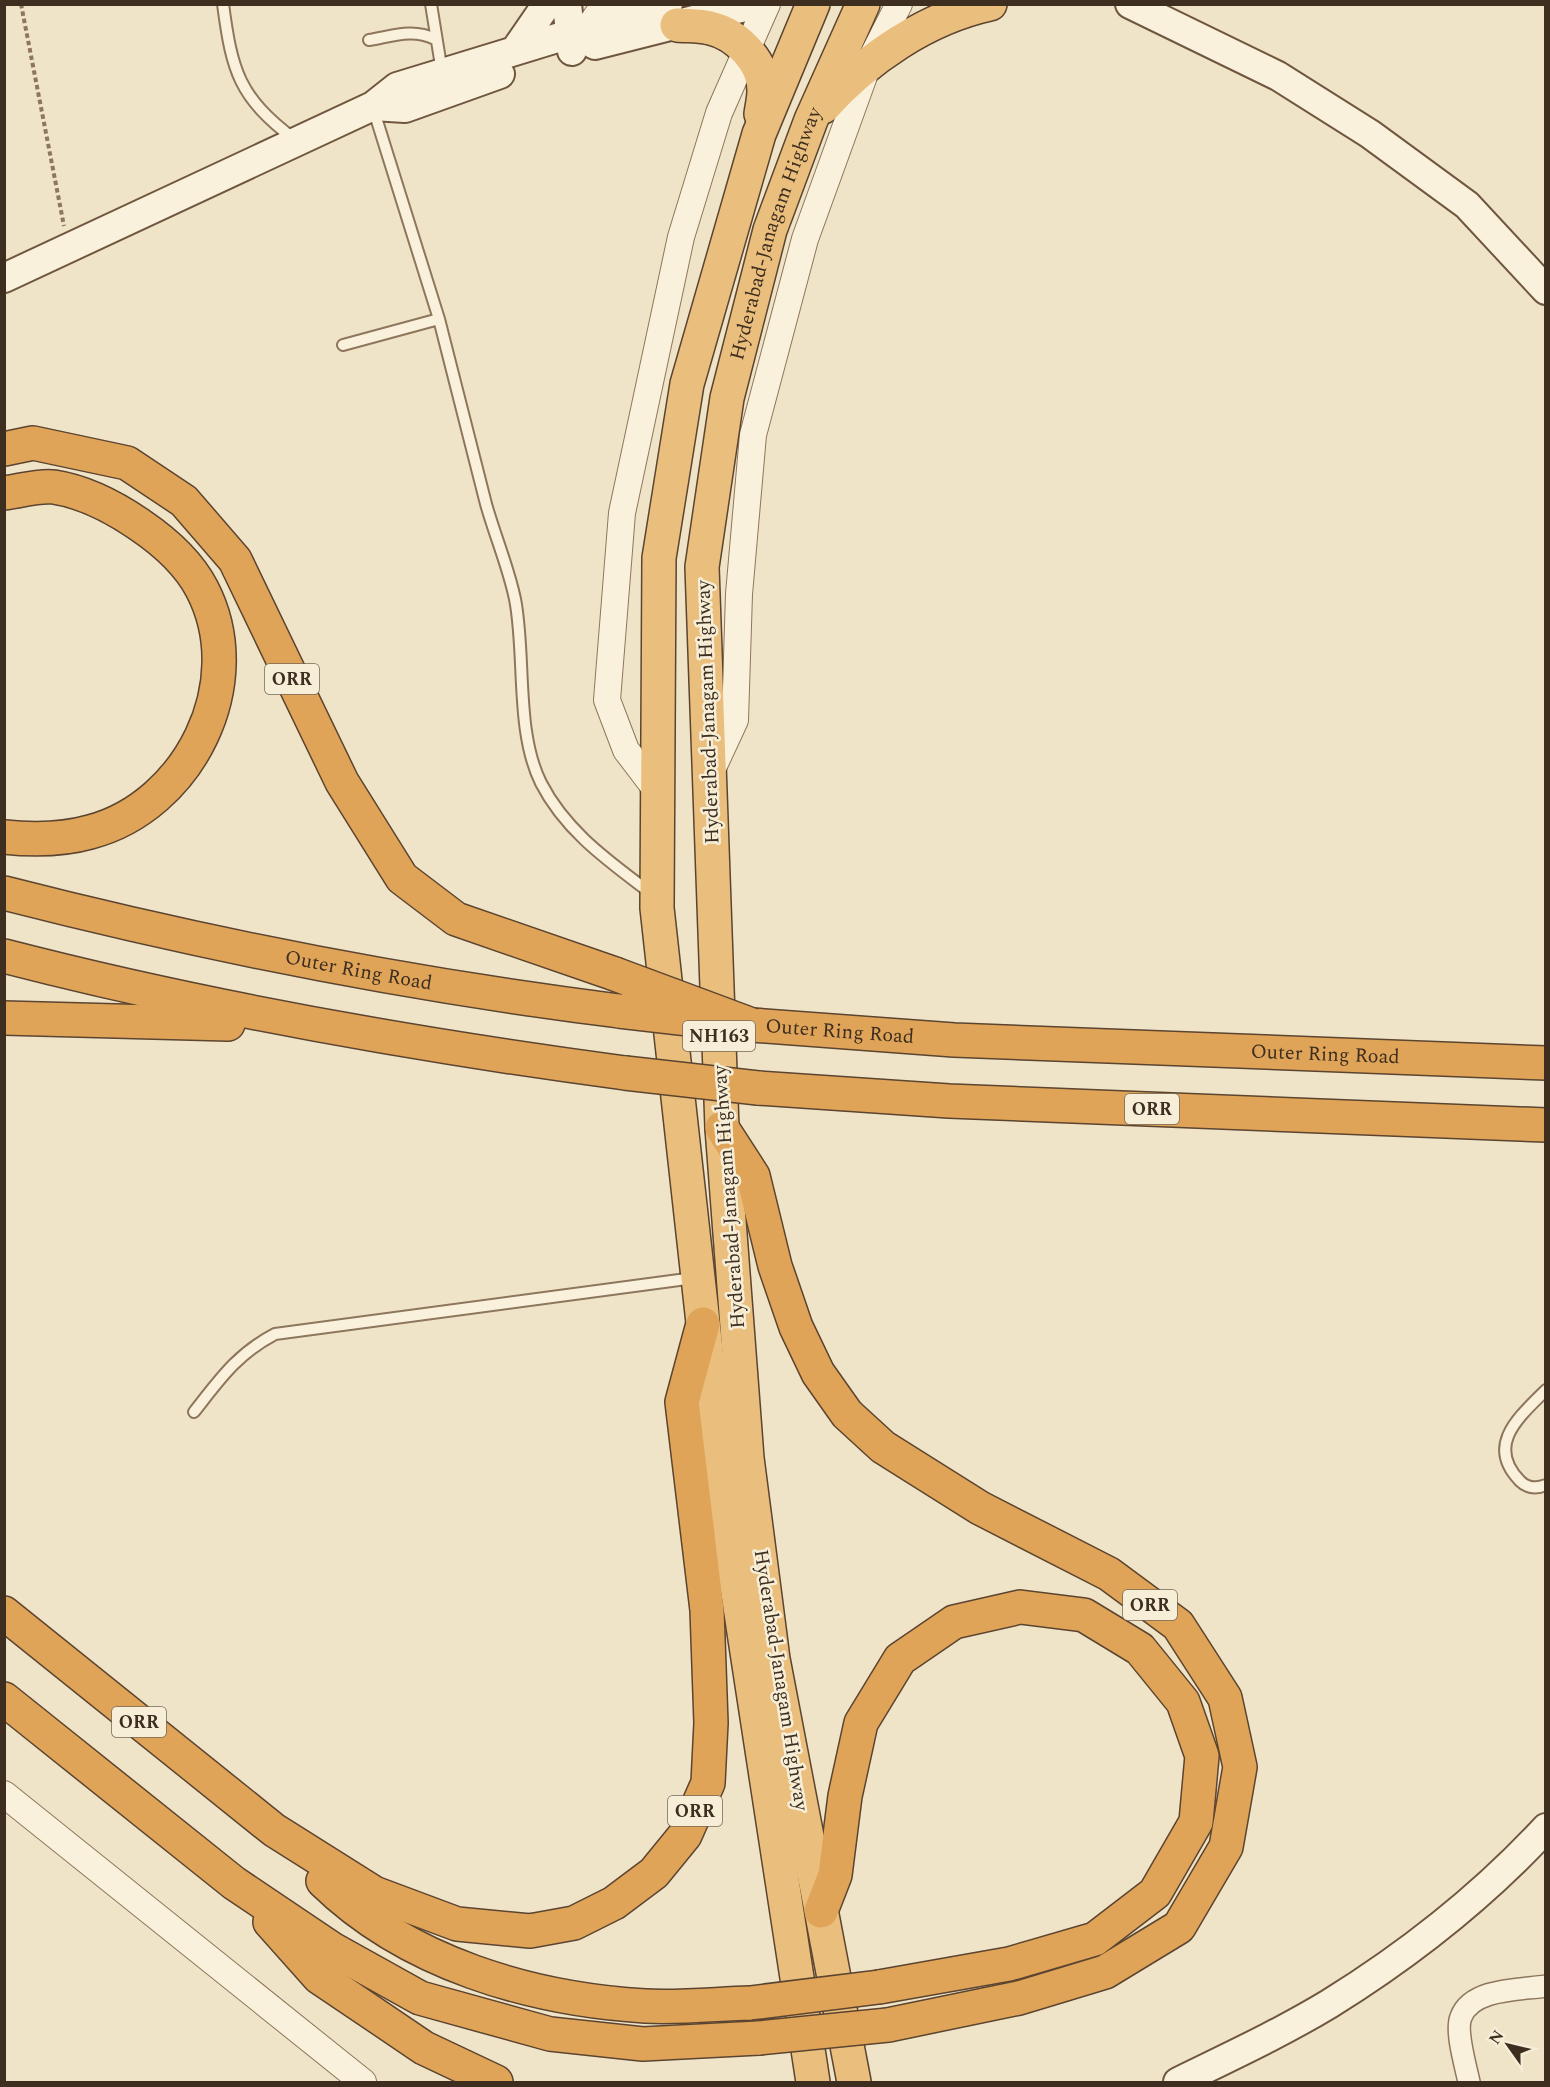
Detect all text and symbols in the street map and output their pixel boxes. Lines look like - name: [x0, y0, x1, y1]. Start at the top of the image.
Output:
- street label: Hyderabad-Janagam Highway: [722, 101, 830, 364]
- street label: Hyderabad-Janagam Highway: [688, 578, 728, 844]
- road number: ORR: [265, 664, 319, 694]
- street label: Outer Ring Road: [282, 942, 434, 999]
- street label: Outer Ring Road: [764, 1011, 915, 1052]
- road number: NH163: [683, 1021, 755, 1051]
- street label: Outer Ring Road: [1250, 1037, 1400, 1072]
- street label: Hyderabad-Janagam Highway: [705, 1063, 753, 1330]
- road number: ORR: [1125, 1094, 1179, 1124]
- street label: Hyderabad-Janagam Highway: [746, 1547, 817, 1814]
- road number: ORR: [1123, 1590, 1177, 1620]
- road number: ORR: [112, 1707, 166, 1737]
- road number: ORR: [668, 1796, 722, 1826]
- north arrow: [1478, 2015, 1538, 2075]
- text: N: [1483, 2025, 1510, 2049]

